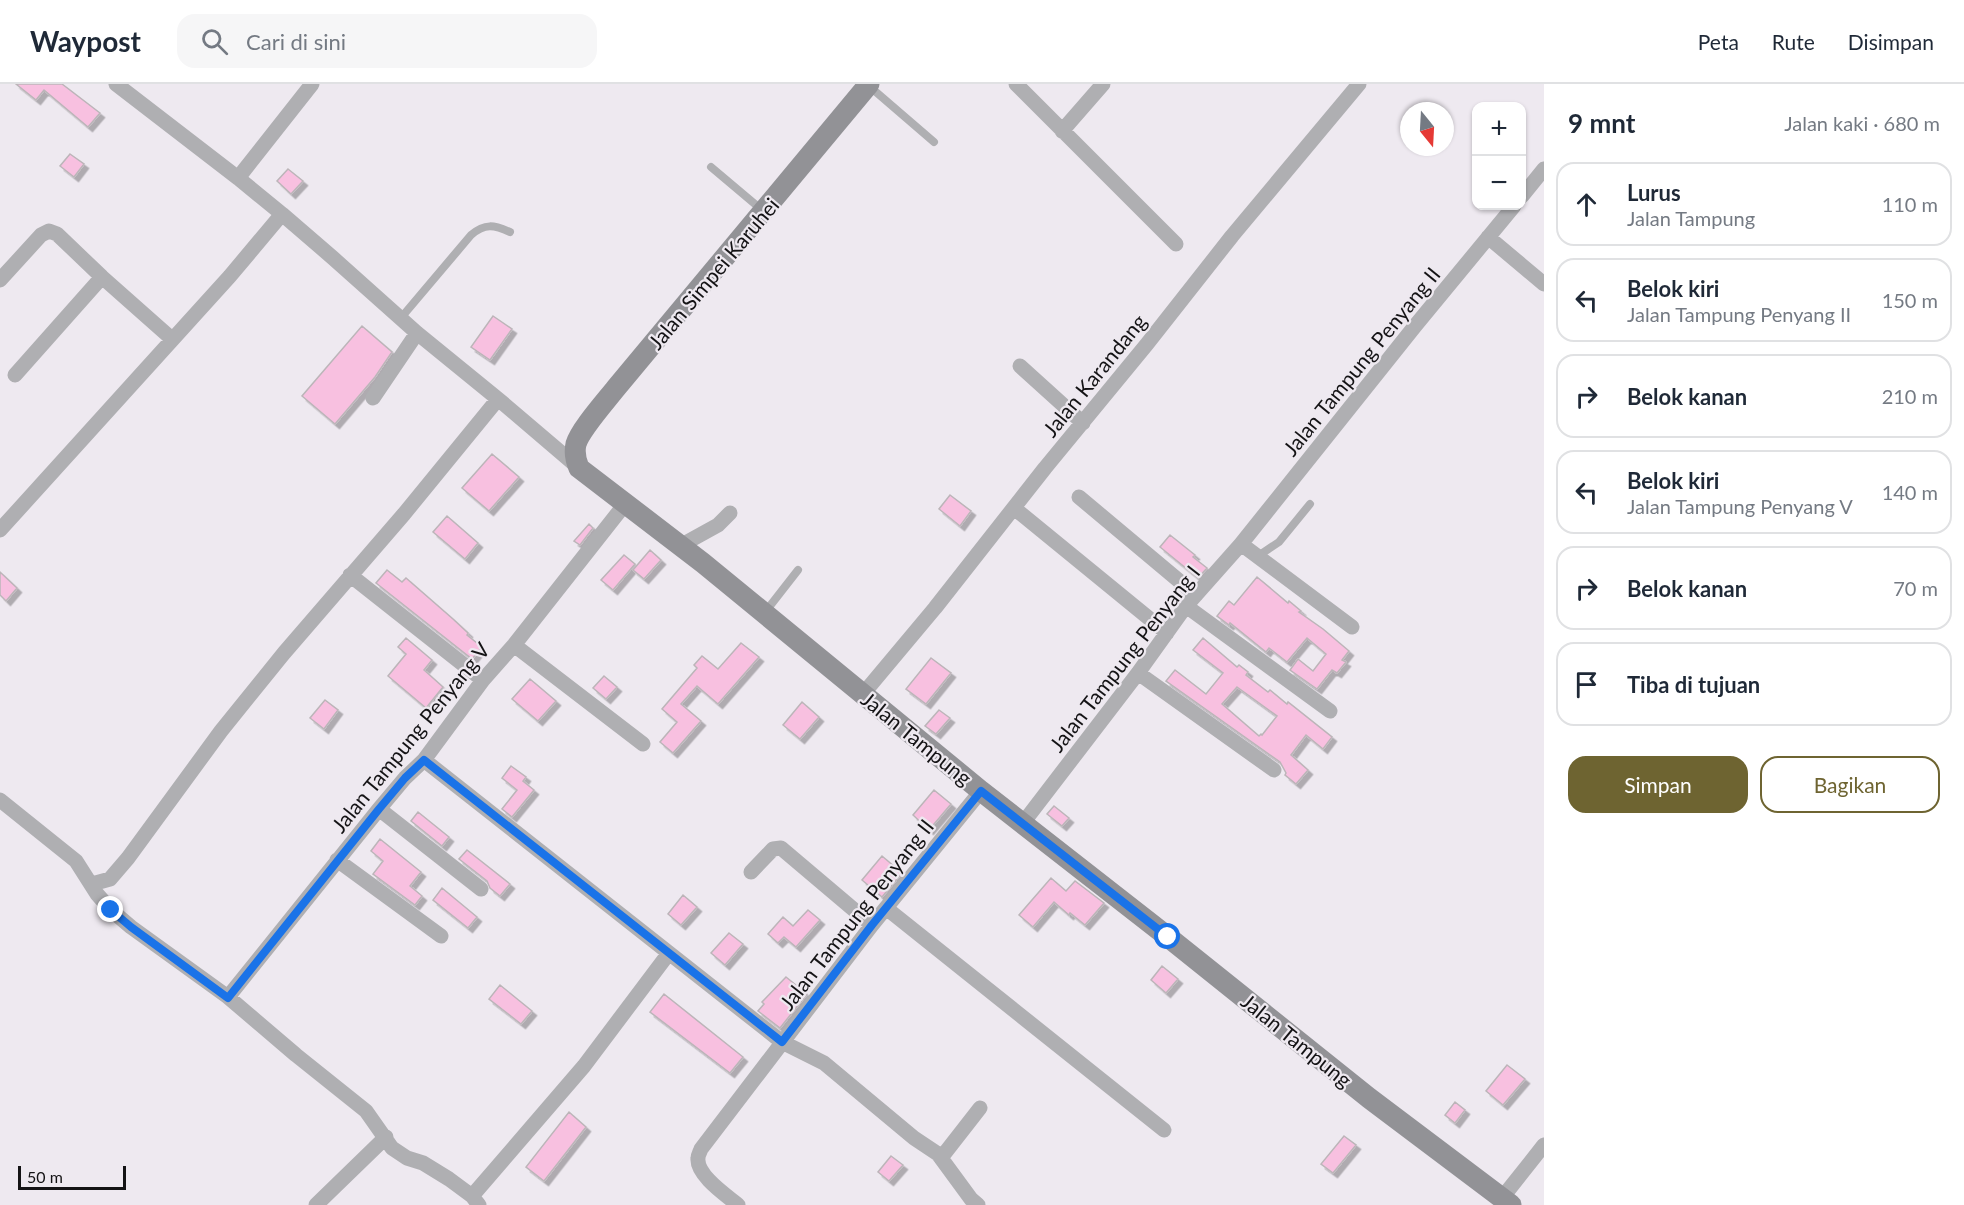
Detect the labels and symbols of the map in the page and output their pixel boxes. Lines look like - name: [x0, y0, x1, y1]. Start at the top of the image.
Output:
- north arrow: [1400, 102, 1454, 156]
- street label: Jalan Simpei Karuhei: [642, 192, 784, 354]
- street label: Jalan Tampung Penyang II: [1277, 262, 1445, 460]
- street label: Jalan Karandang: [1037, 309, 1151, 441]
- street label: Jalan Tampung Penyang I: [1044, 560, 1204, 756]
- street label: Jalan Tampung Penyang V: [326, 636, 495, 837]
- street label: Jalan Tampung: [857, 686, 977, 790]
- street label: Jalan Tampung Penyang II: [774, 814, 938, 1014]
- route end: [97, 896, 123, 922]
- route start: [1154, 923, 1180, 949]
- street label: Jalan Tampung: [1237, 988, 1357, 1092]
- scale bar: [18, 1163, 126, 1190]

